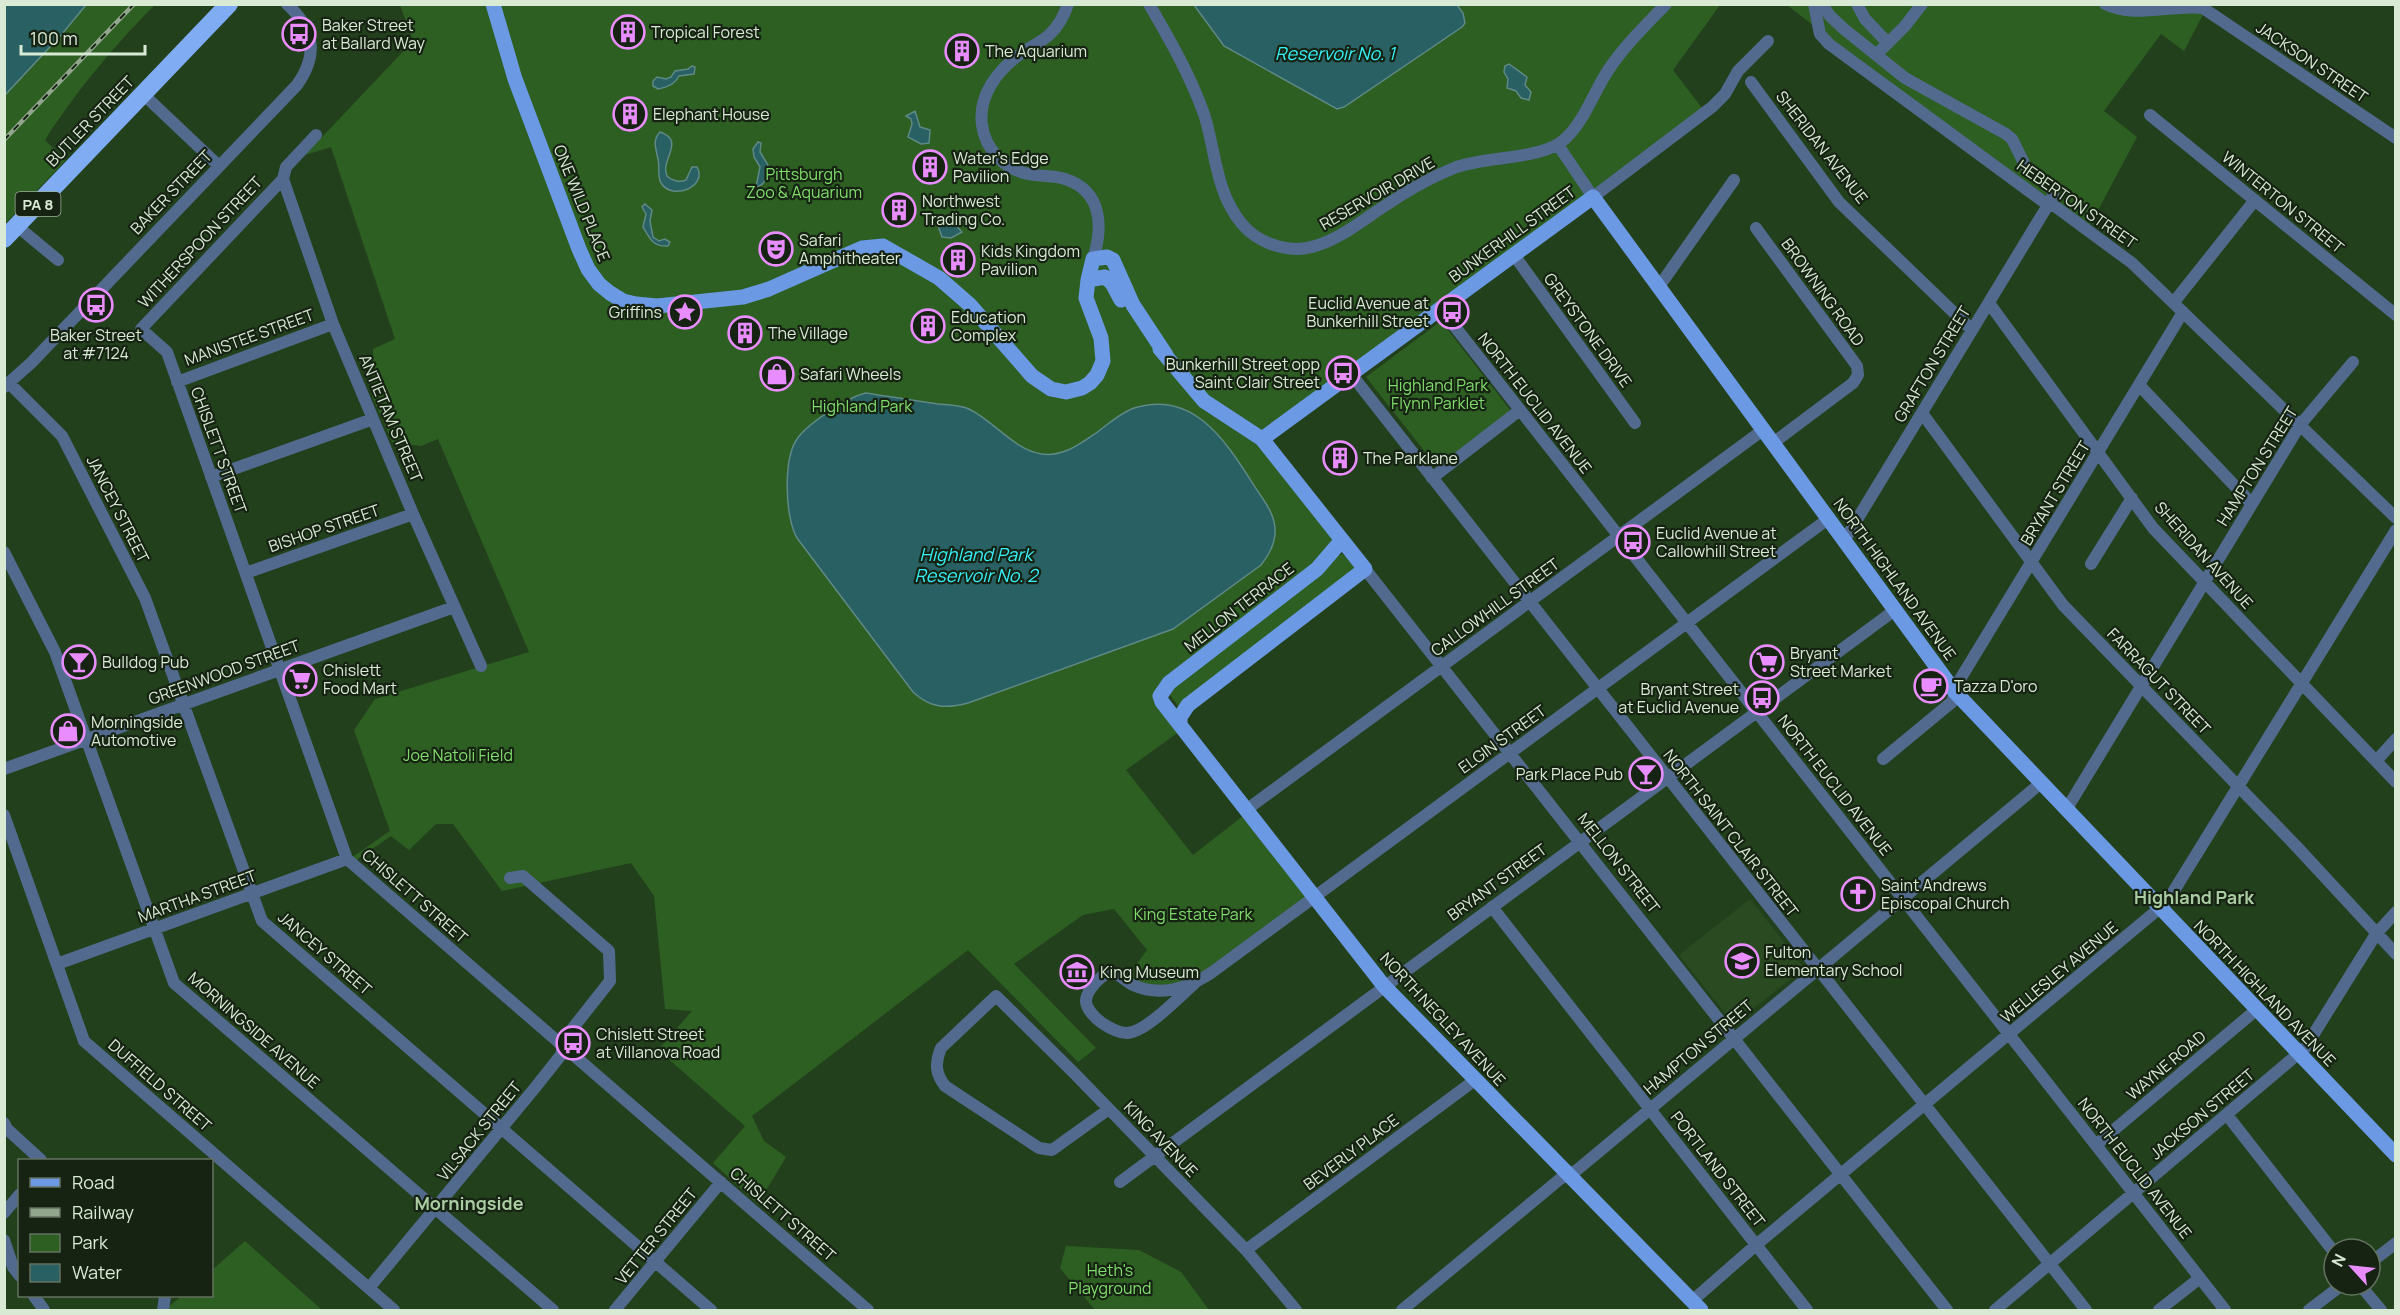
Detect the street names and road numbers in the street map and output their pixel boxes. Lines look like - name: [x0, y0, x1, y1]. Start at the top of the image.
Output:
- street label: JACKSON STREET: [2252, 16, 2373, 108]
- street label: BUTLER STREET: [41, 70, 139, 171]
- street label: SHERIDAN AVENUE: [1771, 86, 1873, 208]
- street label: ONE WILD PLACE: [549, 141, 615, 265]
- street label: BAKER STREET: [125, 145, 217, 239]
- street label: WINTERTON STREET: [2217, 146, 2349, 258]
- street label: RESERVOIR DRIVE: [1316, 151, 1438, 235]
- street label: HEBERTON STREET: [2013, 154, 2142, 254]
- street label: WITHERSPOON STREET: [133, 171, 267, 313]
- street label: BUNKERHILL STREET: [1444, 180, 1580, 287]
- road number: PA 8: [15, 192, 60, 216]
- street label: BROWNING ROAD: [1776, 234, 1870, 351]
- street label: GREYSTONE DRIVE: [1539, 268, 1637, 392]
- street label: GRAFTON STREET: [1889, 301, 1976, 426]
- street label: MANISTEE STREET: [181, 303, 317, 371]
- street label: NORTH EUCLID AVENUE: [1473, 328, 1597, 478]
- street label: ANTIETAM STREET: [354, 351, 428, 486]
- street label: CHISLETT STREET: [186, 384, 252, 517]
- street label: HAMPTON STREET: [2211, 402, 2303, 530]
- street label: BRYANT STREET: [2015, 436, 2095, 549]
- street label: JANCEY STREET: [82, 452, 155, 567]
- street label: NORTH HIGHLAND AVENUE: [1829, 493, 1961, 665]
- street label: SHERIDAN AVENUE: [2150, 497, 2258, 613]
- street label: BISHOP STREET: [266, 499, 383, 557]
- street label: CALLOWHILL STREET: [1426, 553, 1564, 661]
- street label: MELLON TERRACE: [1180, 557, 1298, 657]
- street label: FARRAGUT STREET: [2102, 623, 2216, 739]
- street label: GREENWOOD STREET: [145, 634, 303, 710]
- street label: ELGIN STREET: [1454, 699, 1551, 778]
- street label: NORTH EUCLID AVENUE: [1773, 710, 1897, 860]
- street label: NORTH SAINT CLAIR STREET: [1659, 745, 1804, 922]
- street label: MELLON STREET: [1573, 808, 1665, 918]
- street label: BRYANT STREET: [1443, 838, 1552, 926]
- street label: CHISLETT STREET: [357, 844, 473, 948]
- street label: MARTHA STREET: [135, 864, 260, 928]
- street label: JANCEY STREET: [273, 906, 377, 1000]
- street label: NORTH HIGHLAND AVENUE: [2189, 915, 2341, 1071]
- street label: WELLESLEY AVENUE: [1996, 916, 2122, 1028]
- street label: NORTH NEGLEY AVENUE: [1375, 947, 1511, 1091]
- street label: MORNINGSIDE AVENUE: [183, 967, 325, 1093]
- street label: HAMPTON STREET: [1639, 994, 1758, 1099]
- street label: WAYNE ROAD: [2122, 1025, 2211, 1105]
- street label: DUFFIELD STREET: [104, 1034, 217, 1136]
- street label: JACKSON STREET: [2145, 1063, 2259, 1164]
- street label: VILSACK STREET: [432, 1076, 526, 1185]
- street label: NORTH EUCLID AVENUE: [2073, 1093, 2197, 1243]
- street label: KING AVENUE: [1119, 1096, 1203, 1182]
- street label: PORTLAND STREET: [1666, 1107, 1770, 1232]
- street label: BEVERLY PLACE: [1299, 1109, 1403, 1195]
- street label: CHISLETT STREET: [725, 1162, 841, 1266]
- street label: VETTER STREET: [610, 1183, 702, 1289]

